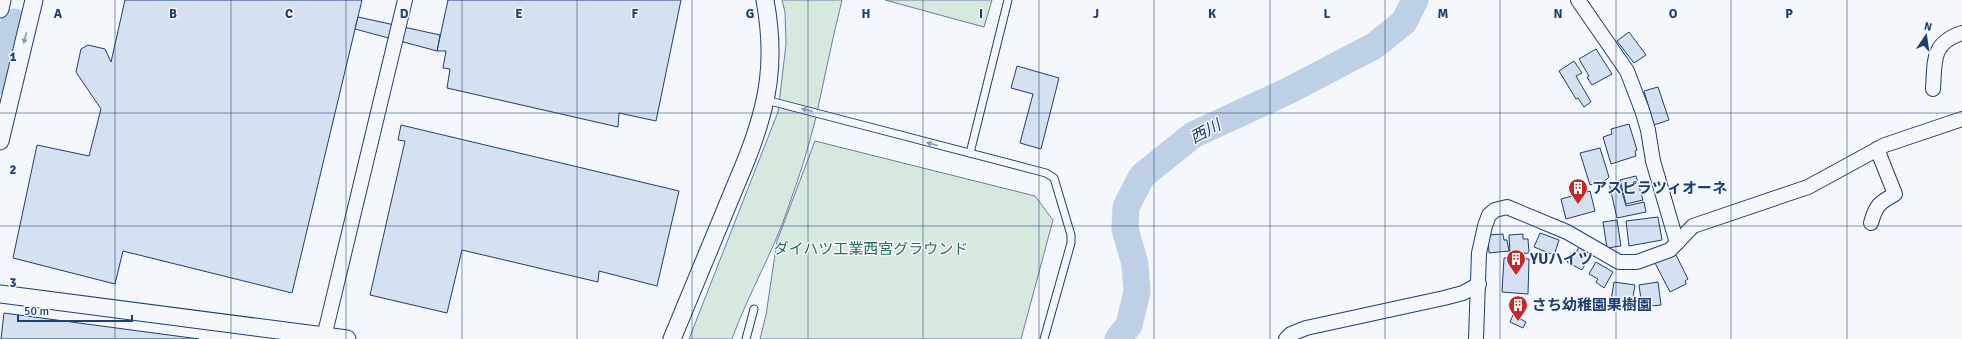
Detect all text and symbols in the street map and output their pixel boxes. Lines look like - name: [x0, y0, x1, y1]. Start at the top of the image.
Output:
- text: A: [54, 6, 63, 22]
- text: B: [169, 6, 177, 22]
- text: C: [285, 6, 293, 22]
- text: D: [400, 6, 409, 22]
- text: E: [515, 6, 523, 22]
- text: F: [632, 6, 639, 22]
- text: G: [746, 6, 754, 22]
- text: H: [862, 6, 870, 22]
- text: I: [979, 6, 983, 22]
- text: J: [1093, 6, 1099, 22]
- text: K: [1208, 6, 1216, 22]
- text: L: [1324, 6, 1331, 22]
- text: M: [1438, 6, 1449, 22]
- text: N: [1553, 6, 1563, 22]
- text: O: [1669, 6, 1678, 22]
- text: P: [1785, 6, 1793, 22]
- north arrow: [1906, 16, 1946, 56]
- text: N: [1923, 20, 1933, 34]
- one-way arrow: [22, 32, 28, 44]
- text: 1: [9, 49, 17, 65]
- one-way arrow: [800, 107, 813, 113]
- water label: 西川: [1187, 115, 1226, 148]
- one-way arrow: [926, 140, 939, 146]
- text: 2: [9, 162, 17, 178]
- building icon: アスピラツィオーネ: [1567, 177, 1589, 205]
- place label: アスピラツィオーネ: [1592, 179, 1727, 197]
- park label: ダイハツ工業西宮グラウンド: [774, 240, 968, 258]
- building icon: YUハイツ: [1505, 248, 1527, 276]
- place label: YUハイツ: [1529, 250, 1593, 268]
- text: 3: [9, 275, 17, 291]
- building icon: さち幼稚園果樹園: [1507, 294, 1529, 322]
- place label: さち幼稚園果樹園: [1532, 296, 1652, 314]
- scale bar: [18, 297, 132, 323]
- text: 50 m: [24, 304, 49, 319]

